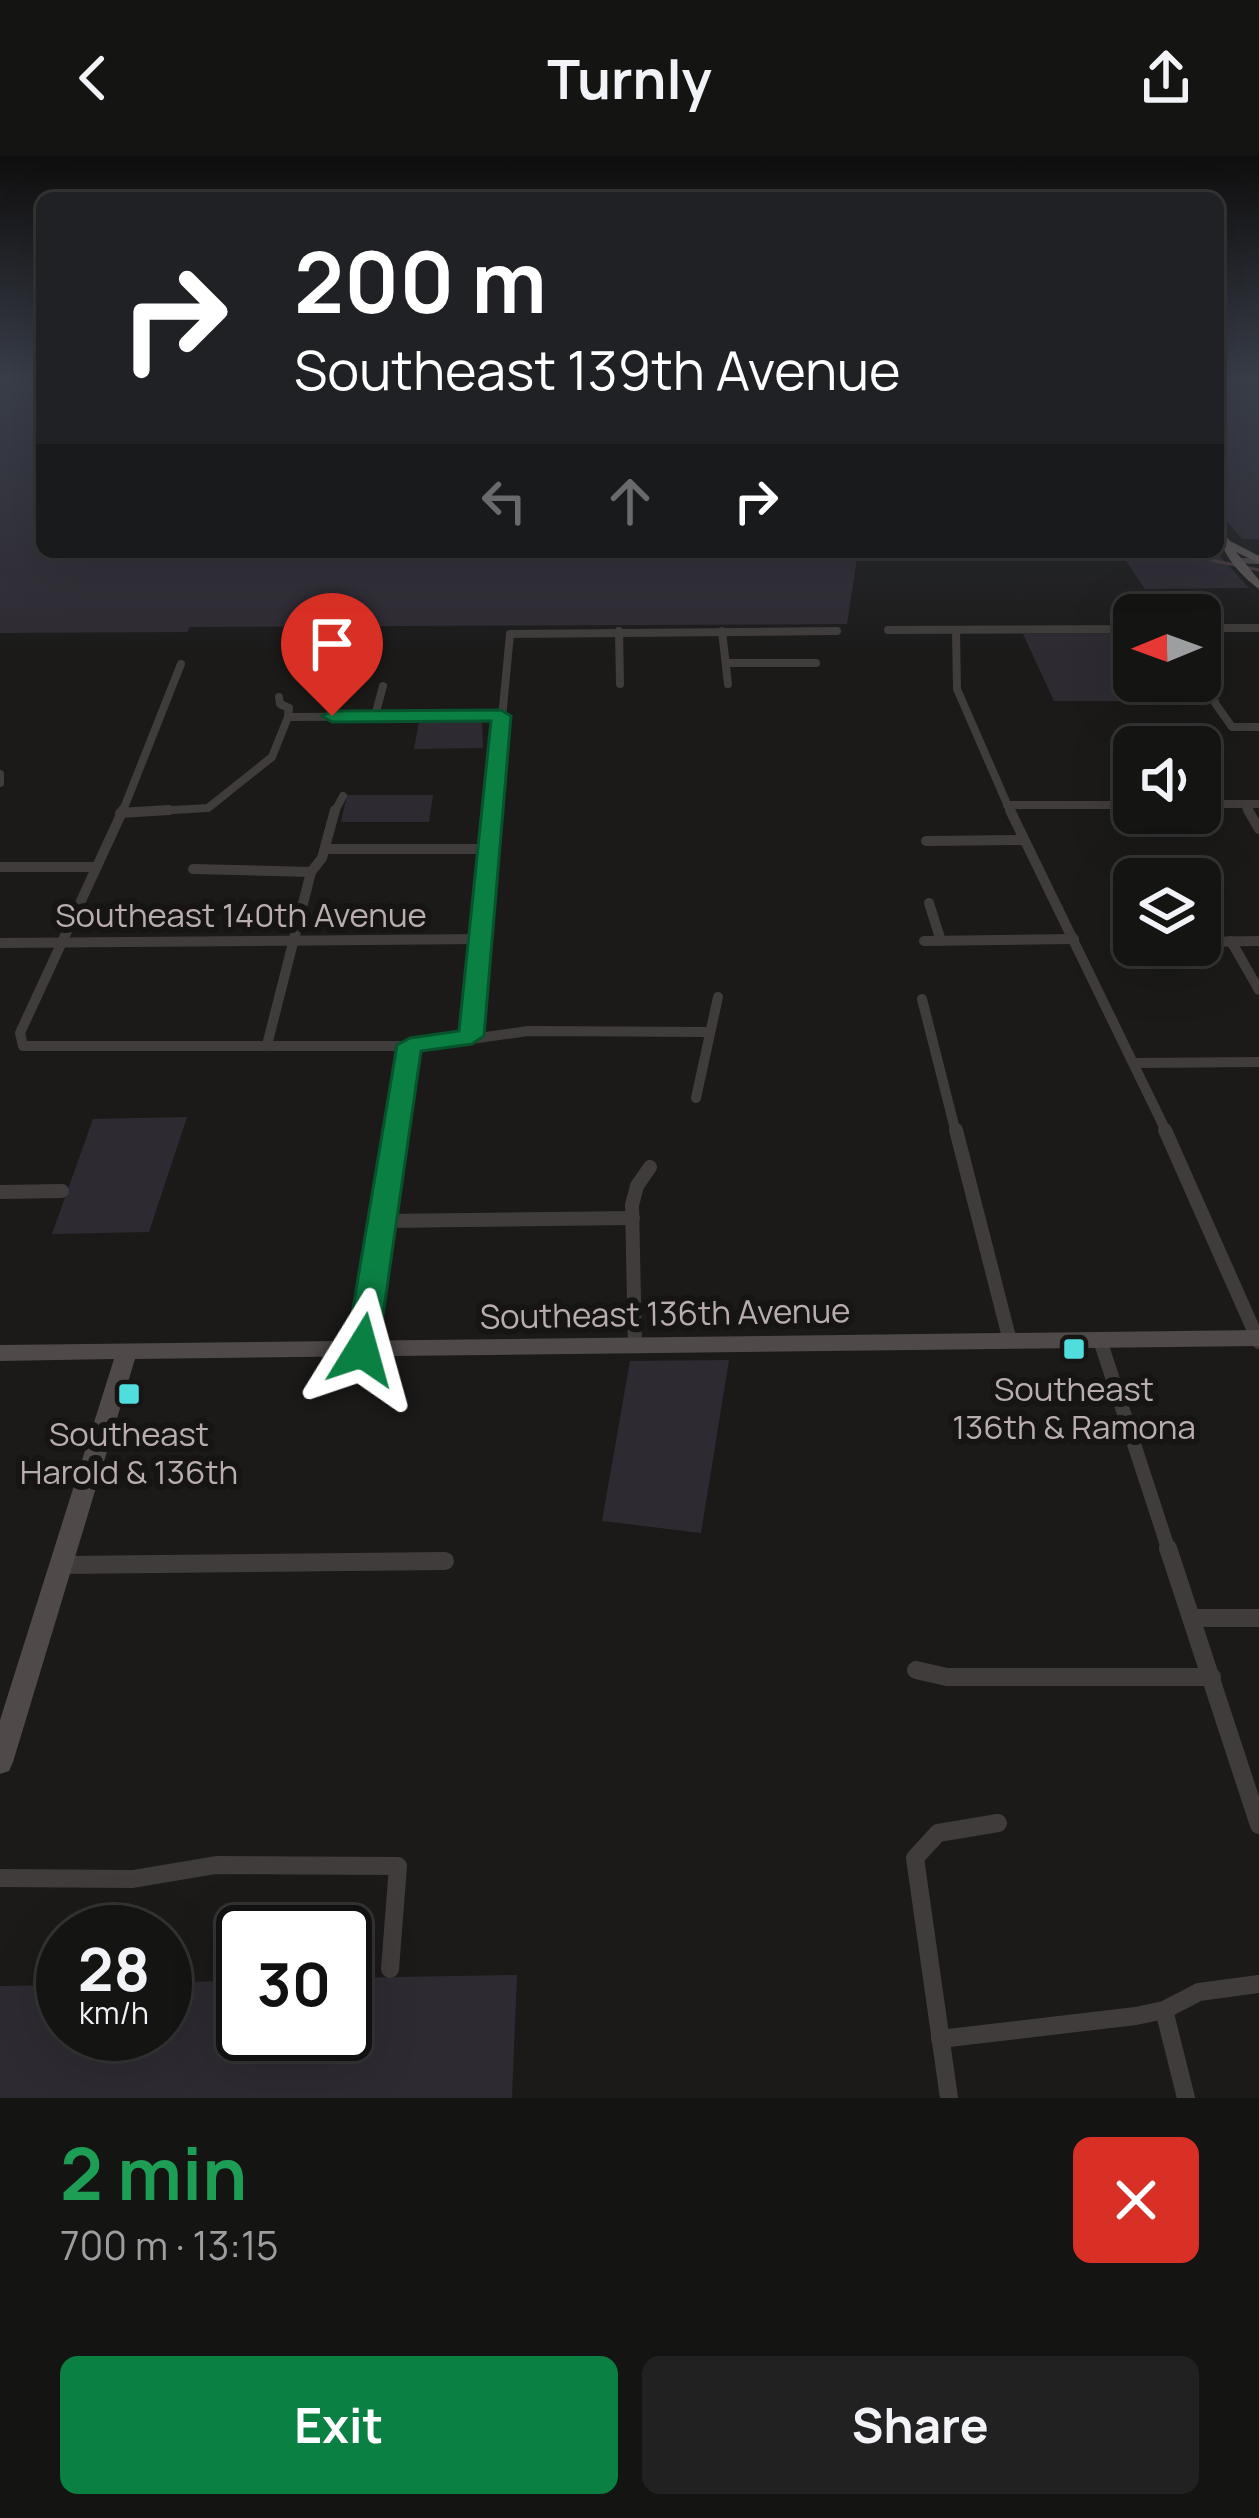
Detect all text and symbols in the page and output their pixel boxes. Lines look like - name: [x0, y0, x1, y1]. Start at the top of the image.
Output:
- text: Turnly: [547, 41, 712, 115]
- icon: back: [60, 45, 126, 111]
- icon: share: [1133, 45, 1199, 111]
- text: 200 m: [294, 223, 547, 338]
- icon: right: [96, 240, 252, 396]
- text: Southeast 139th Avenue: [294, 332, 901, 406]
- icon: left: [471, 468, 537, 534]
- icon: ahead: [597, 468, 663, 534]
- icon: right: [723, 468, 789, 534]
- pin: [281, 593, 383, 716]
- north arrow: [1113, 594, 1221, 702]
- map controls: [1113, 594, 1221, 966]
- icon: arrive: [299, 611, 365, 677]
- button: sound: [1113, 726, 1221, 834]
- button: layers: [1113, 858, 1221, 966]
- street label: Southeast 140th Avenue: [55, 892, 427, 937]
- position arrow: [299, 1287, 425, 1413]
- street label: Southeast 136th Avenue: [479, 1287, 851, 1339]
- marker: Southeast 136th & Ramona: [1061, 1336, 1087, 1362]
- place label: Southeast 136th & Ramona: [952, 1366, 1196, 1449]
- marker: Southeast Harold & 136th: [116, 1381, 142, 1407]
- place label: Southeast Harold & 136th: [20, 1411, 238, 1494]
- speed limit sign: 30: [216, 1905, 372, 2061]
- text: 28: [78, 1927, 150, 2009]
- text: km/h: [79, 1992, 149, 2033]
- text: 2 min: [60, 2123, 247, 2222]
- button: close: [1073, 2137, 1199, 2263]
- text: 700 m · 13:15: [60, 2218, 279, 2272]
- button: Exit: [60, 2356, 618, 2494]
- button: Share: [642, 2356, 1199, 2494]

